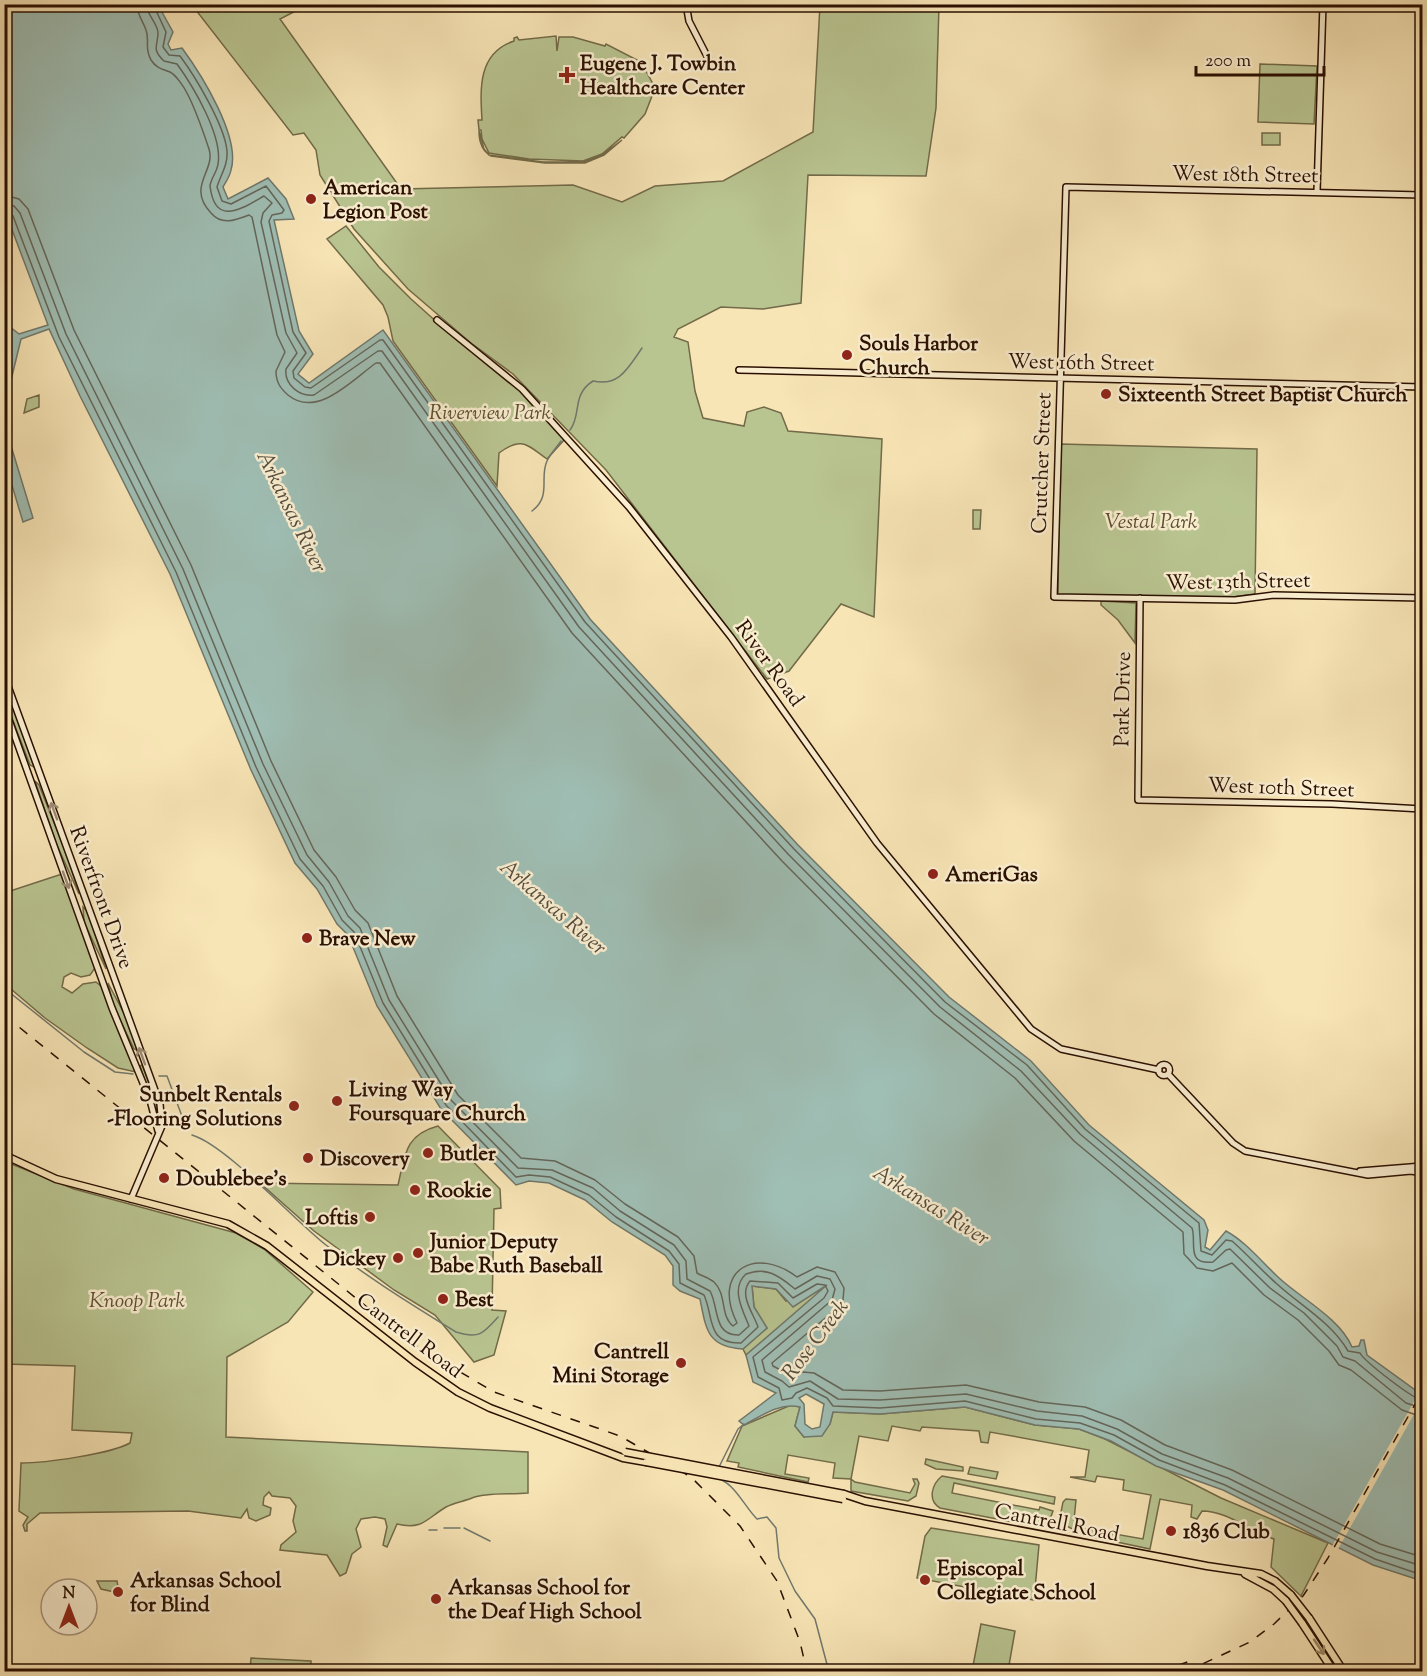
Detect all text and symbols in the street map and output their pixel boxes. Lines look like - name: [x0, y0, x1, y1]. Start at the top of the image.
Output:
- scale bar: [1196, 39, 1324, 77]
- text: 200 m: [1205, 49, 1251, 75]
- place label: Eugene J. Towbin Healthcare Center: [580, 50, 745, 104]
- marker: Eugene J. Towbin Healthcare Center: [558, 66, 576, 84]
- street label: West 18th Street: [1171, 160, 1319, 192]
- place label: American Legion Post: [323, 174, 429, 228]
- marker: American Legion Post: [304, 192, 318, 206]
- place label: Souls Harbor Church: [859, 330, 978, 384]
- marker: Souls Harbor Church: [840, 348, 854, 362]
- street label: West 16th Street: [1007, 348, 1155, 380]
- place label: Sixteenth Street Baptist Church: [1118, 381, 1408, 411]
- marker: Sixteenth Street Baptist Church: [1099, 387, 1113, 401]
- street label: Crutcher Street: [1026, 392, 1060, 534]
- park label: Riverview Park: [429, 399, 552, 429]
- water label: Arkansas River: [247, 446, 334, 579]
- park label: Vestal Park: [1105, 508, 1198, 538]
- street label: West 13th Street: [1165, 567, 1311, 599]
- street label: River Road: [727, 615, 810, 714]
- street label: Park Drive: [1108, 651, 1140, 747]
- street label: West 10th Street: [1207, 771, 1355, 807]
- one-way arrow: [47, 802, 58, 821]
- street label: Riverfront Drive: [60, 822, 140, 973]
- water label: Arkansas River: [492, 853, 613, 964]
- place label: AmeriGas: [945, 861, 1038, 891]
- marker: AmeriGas: [926, 867, 940, 881]
- one-way arrow: [62, 870, 73, 889]
- place label: Brave New: [319, 925, 416, 955]
- marker: Brave New: [300, 931, 314, 945]
- one-way arrow: [136, 1047, 147, 1066]
- place label: Living Way Foursquare Church: [349, 1076, 527, 1130]
- place label: Sunbelt Rentals -Flooring Solutions: [107, 1081, 282, 1135]
- marker: Living Way Foursquare Church: [330, 1094, 344, 1108]
- marker: Sunbelt Rentals -Flooring Solutions: [287, 1099, 301, 1113]
- place label: Butler: [440, 1140, 496, 1170]
- place label: Discovery: [320, 1145, 410, 1175]
- marker: Butler: [421, 1146, 435, 1160]
- marker: Discovery: [301, 1151, 315, 1165]
- water label: Arkansas River: [866, 1158, 995, 1255]
- place label: Doublebee's: [176, 1165, 287, 1195]
- marker: Doublebee's: [157, 1171, 171, 1185]
- place label: Rookie: [427, 1177, 492, 1207]
- marker: Rookie: [408, 1183, 422, 1197]
- place label: Loftis: [305, 1204, 358, 1234]
- marker: Loftis: [363, 1210, 377, 1224]
- place label: Junior Deputy Babe Ruth Baseball: [428, 1228, 603, 1282]
- place label: Dickey: [323, 1245, 387, 1275]
- marker: Junior Deputy Babe Ruth Baseball: [411, 1246, 425, 1260]
- marker: Dickey: [391, 1251, 405, 1265]
- place label: Best: [455, 1286, 494, 1316]
- park label: Knoop Park: [89, 1287, 186, 1317]
- street label: Cantrell Road: [349, 1287, 469, 1387]
- marker: Best: [436, 1292, 450, 1306]
- water label: Rose Creek: [775, 1293, 858, 1388]
- place label: Cantrell Mini Storage: [553, 1338, 669, 1392]
- marker: Cantrell Mini Storage: [674, 1356, 688, 1370]
- street label: Cantrell Road: [992, 1497, 1122, 1551]
- place label: 1836 Club: [1183, 1518, 1270, 1548]
- marker: 1836 Club: [1164, 1524, 1178, 1538]
- place label: Episcopal Collegiate School: [937, 1555, 1096, 1609]
- place label: Arkansas School for Blind: [130, 1567, 281, 1621]
- marker: Episcopal Collegiate School: [918, 1573, 932, 1587]
- place label: Arkansas School for the Deaf High School: [448, 1574, 642, 1628]
- north arrow: [39, 1577, 99, 1637]
- text: N: [63, 1583, 76, 1606]
- marker: Arkansas School for Blind: [111, 1585, 125, 1599]
- marker: Arkansas School for the Deaf High School: [429, 1592, 443, 1606]
- one-way arrow: [1313, 1638, 1325, 1655]

